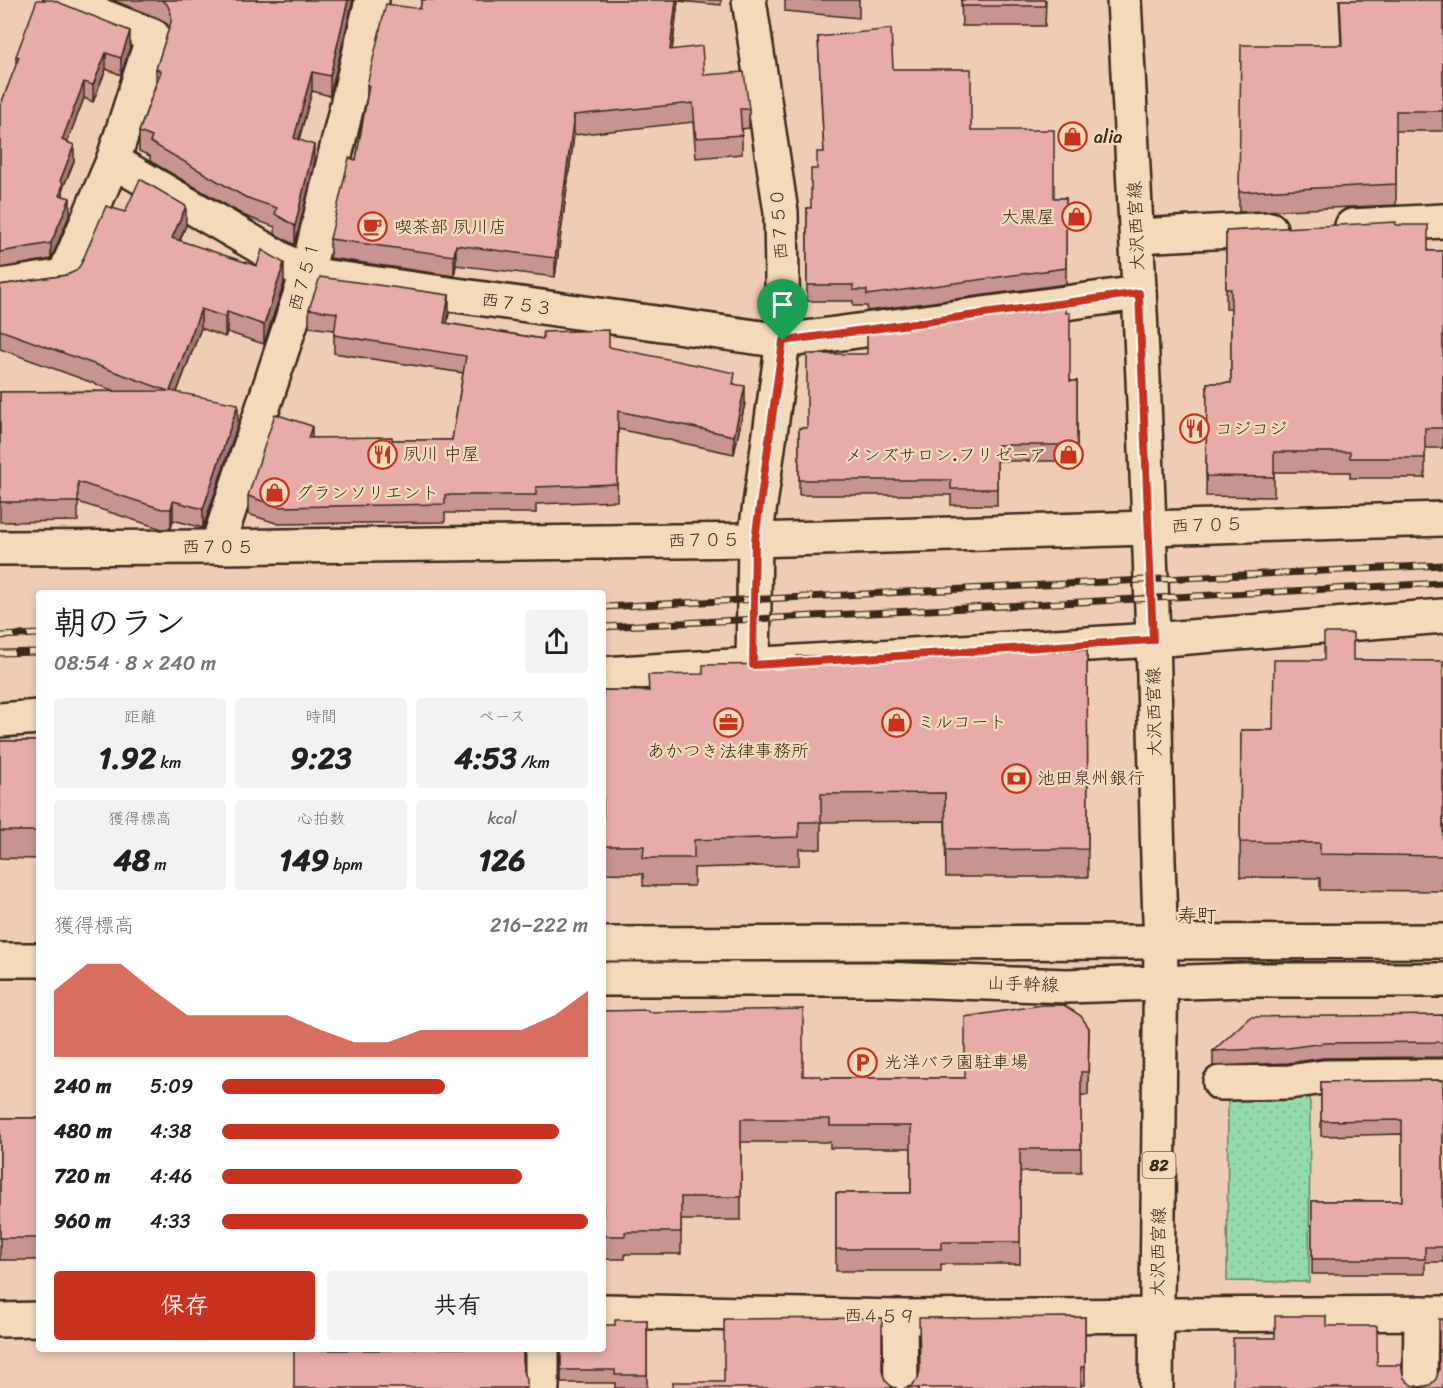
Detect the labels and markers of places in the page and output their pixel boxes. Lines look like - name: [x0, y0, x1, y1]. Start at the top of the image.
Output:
- shop icon: alia: [1057, 121, 1089, 153]
- place label: alia: [1094, 121, 1122, 153]
- place label: 大黒屋: [1001, 201, 1055, 233]
- shop icon: 大黒屋: [1060, 201, 1092, 233]
- cafe icon: 喫茶部 夙川店: [357, 211, 389, 243]
- place label: 喫茶部 夙川店: [394, 211, 507, 243]
- pin: [757, 279, 808, 341]
- restaurant icon: コジコジ: [1178, 413, 1210, 445]
- place label: コジコジ: [1215, 413, 1287, 445]
- restaurant icon: 夙川 中屋: [366, 438, 398, 470]
- place label: 夙川 中屋: [403, 438, 480, 470]
- place label: メンズサロン.フリゼーア: [845, 439, 1047, 471]
- shop icon: メンズサロン.フリゼーア: [1052, 439, 1084, 471]
- shop icon: グランソリエント: [258, 477, 290, 509]
- place label: グランソリエント: [295, 477, 439, 509]
- office icon: あかつき法律事務所: [712, 706, 744, 738]
- shop icon: ミルコート: [880, 706, 912, 738]
- place label: ミルコート: [917, 706, 1007, 738]
- place label: あかつき法律事務所: [647, 735, 809, 767]
- bank icon: 池田泉州銀行: [1000, 762, 1032, 794]
- place label: 池田泉州銀行: [1037, 762, 1145, 794]
- parking icon: 光洋バラ園駐車場: [847, 1046, 879, 1078]
- place label: 光洋バラ園駐車場: [884, 1046, 1028, 1078]

